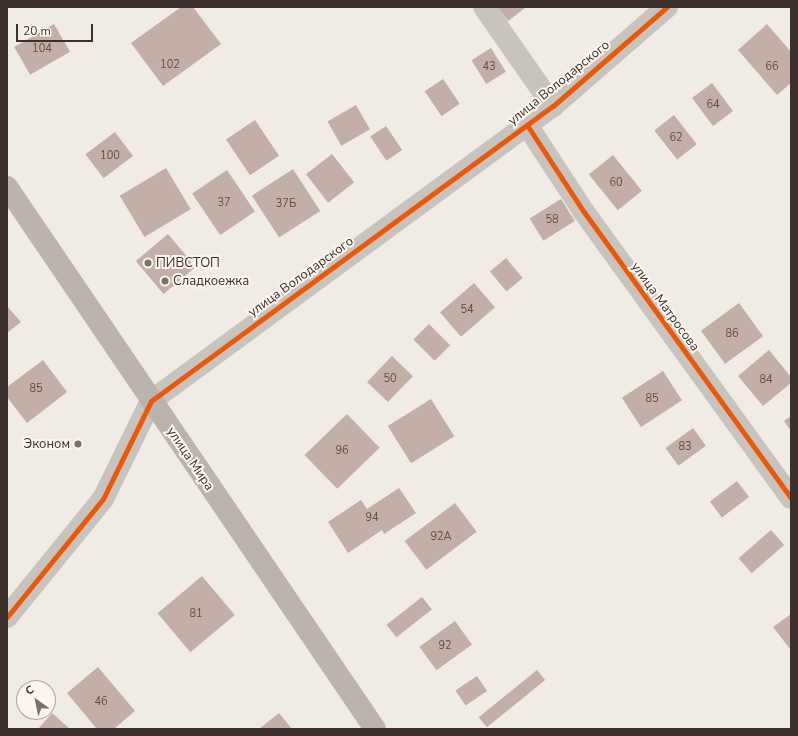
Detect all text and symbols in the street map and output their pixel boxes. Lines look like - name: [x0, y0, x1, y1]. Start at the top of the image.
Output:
- scale bar: [18, 16, 95, 42]
- text: 20 m: [23, 23, 51, 39]
- street label: улица Володарского: [505, 37, 613, 129]
- house number: 104: [32, 42, 52, 56]
- house number: 102: [160, 58, 180, 72]
- house number: 43: [482, 60, 496, 74]
- house number: 66: [765, 60, 779, 74]
- house number: 64: [706, 98, 720, 112]
- house number: 62: [669, 131, 683, 145]
- house number: 100: [100, 149, 120, 163]
- house number: 60: [609, 176, 623, 190]
- house number: 37: [217, 196, 231, 210]
- house number: 37Б: [276, 197, 296, 211]
- house number: 58: [545, 213, 559, 227]
- street label: улица Володарского: [245, 234, 357, 320]
- place label: ПИВСТОП: [156, 255, 220, 271]
- marker: ПИВСТОП: [143, 258, 153, 268]
- street label: улица Матросова: [627, 259, 703, 355]
- place label: Сладкоежка: [173, 273, 249, 289]
- marker: Сладкоежка: [160, 276, 170, 286]
- house number: 54: [460, 303, 474, 317]
- house number: 86: [725, 327, 739, 341]
- house number: 50: [383, 372, 397, 386]
- house number: 84: [759, 373, 773, 387]
- house number: 85: [29, 382, 43, 396]
- house number: 85: [645, 392, 659, 406]
- street label: улица Мира: [163, 424, 217, 494]
- place label: Эконом: [23, 436, 70, 452]
- marker: Эконом: [73, 439, 83, 449]
- house number: 83: [678, 440, 692, 454]
- house number: 96: [335, 444, 349, 458]
- house number: 94: [365, 511, 379, 525]
- house number: 92А: [430, 530, 452, 544]
- house number: 81: [189, 607, 203, 621]
- house number: 92: [438, 639, 452, 653]
- north arrow: [16, 680, 56, 720]
- text: С: [23, 682, 37, 699]
- house number: 46: [94, 695, 108, 709]

